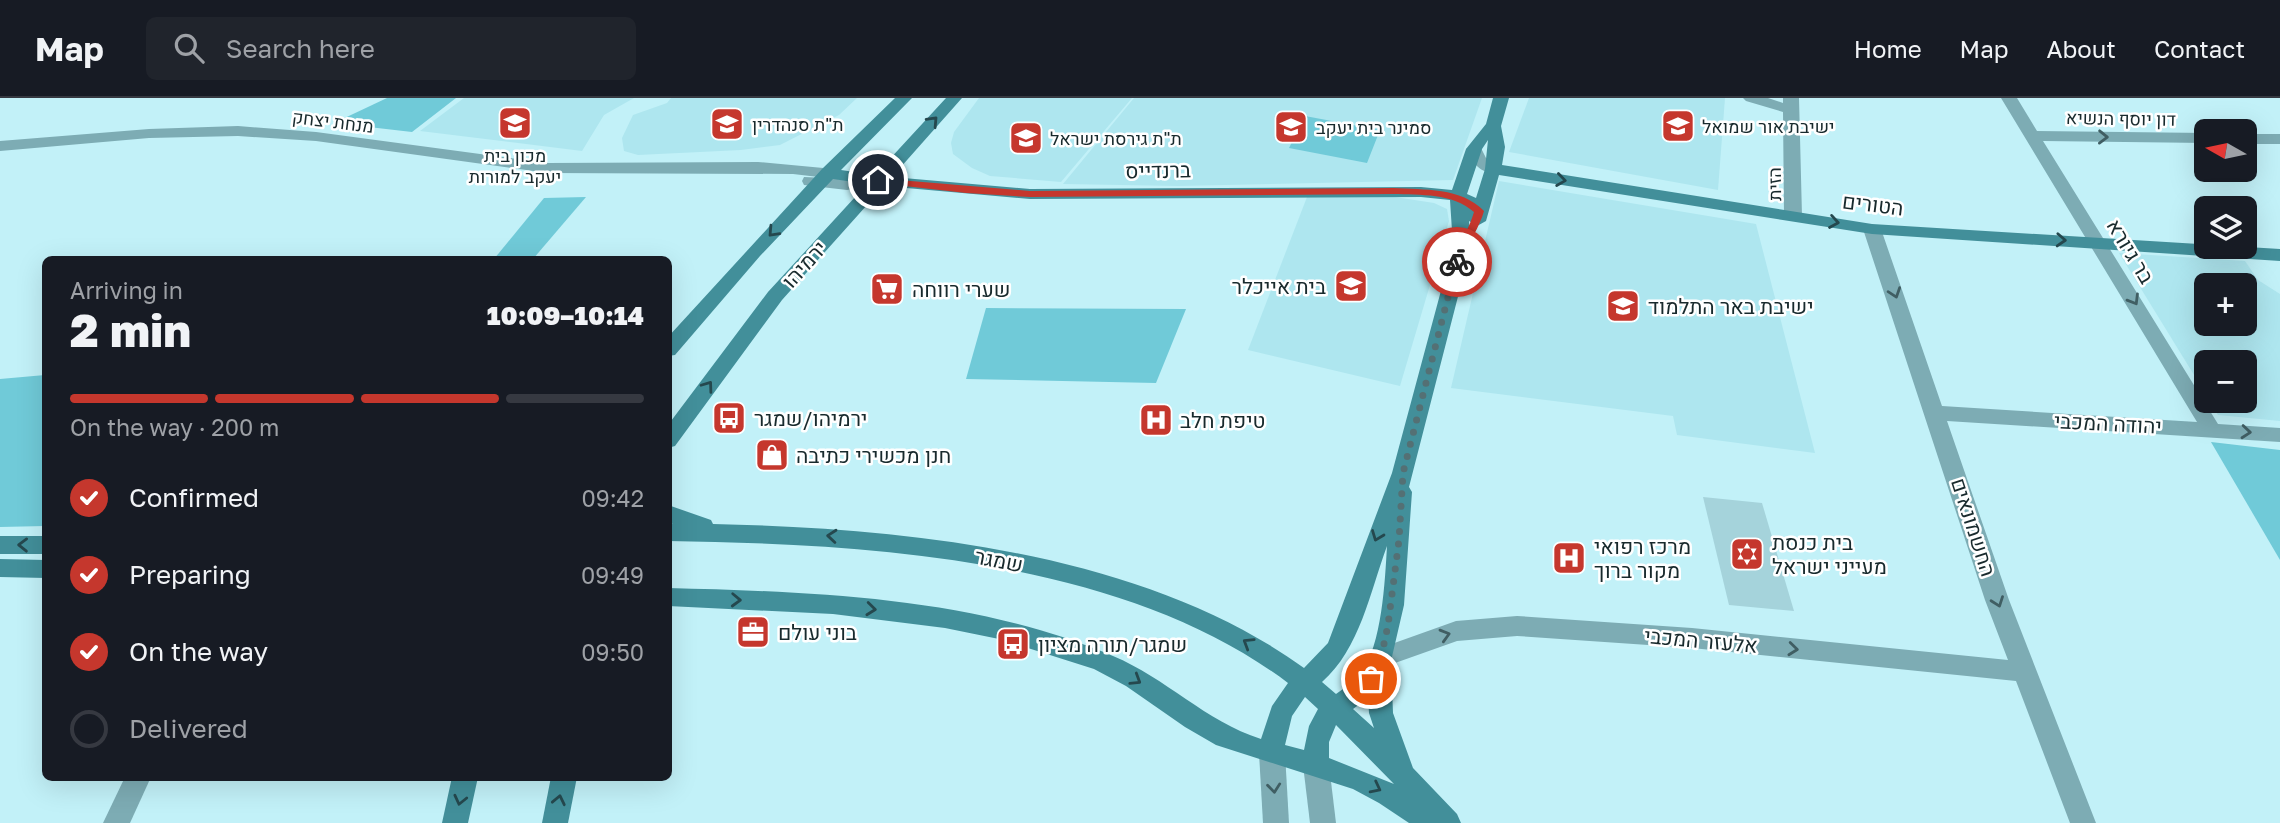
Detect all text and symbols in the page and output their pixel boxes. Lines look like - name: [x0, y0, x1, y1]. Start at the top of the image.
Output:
- search box: [146, 17, 636, 80]
- text: Map: [35, 29, 104, 68]
- icon: search: [170, 29, 208, 67]
- text: Search here: [226, 33, 375, 64]
- text: Home: [1854, 34, 1922, 63]
- text: Map: [1960, 34, 2009, 63]
- text: About: [2047, 34, 2116, 63]
- text: Contact: [2154, 34, 2245, 63]
- school or university icon: מכון בית יעקב למורות: [496, 104, 534, 142]
- street label: מנחת יצחק: [291, 105, 375, 137]
- school or university icon: ת"ת סנהדרין: [708, 105, 746, 143]
- street label: דון יוסף הנשיא: [2066, 106, 2176, 130]
- school or university icon: ישיבת אור שמואל: [1659, 107, 1697, 145]
- school or university icon: סמינר בית יעקב: [1272, 108, 1310, 146]
- place label: ת"ת סנהדרין: [752, 113, 843, 135]
- place label: ישיבת אור שמואל: [1702, 115, 1834, 137]
- one-way arrow: [924, 116, 937, 129]
- place label: סמינר בית יעקב: [1316, 116, 1431, 138]
- school or university icon: ת"ת גירסת ישראל: [1007, 119, 1045, 157]
- north arrow: [2194, 119, 2258, 182]
- map controls: [2194, 119, 2257, 413]
- place label: ת"ת גירסת ישראל: [1050, 127, 1182, 149]
- one-way arrow: [2098, 129, 2109, 145]
- place label: מכון בית יעקב למורות: [469, 144, 561, 187]
- pin: [848, 150, 908, 210]
- street label: ברנדייס: [1125, 156, 1191, 184]
- icon: home: [859, 161, 897, 199]
- street label: הזית: [1763, 167, 1785, 201]
- one-way arrow: [1555, 172, 1567, 187]
- street label: הטורים: [1841, 187, 1905, 221]
- button: layers: [2194, 196, 2257, 259]
- one-way arrow: [1828, 214, 1840, 229]
- street label: בר גיורא: [2102, 214, 2160, 288]
- one-way arrow: [768, 224, 781, 237]
- courier: [1422, 227, 1492, 297]
- one-way arrow: [2055, 232, 2066, 247]
- street label: ירמיהו: [776, 235, 832, 293]
- icon: bike: [1438, 243, 1476, 281]
- school or university icon: בית אייכלר: [1332, 267, 1370, 305]
- supermarket icon: שערי רווחה: [868, 270, 906, 308]
- place label: בית אייכלר: [1232, 273, 1326, 299]
- button: +: [2194, 273, 2257, 336]
- text: Arriving in: [70, 276, 183, 304]
- place label: שערי רווחה: [912, 276, 1011, 302]
- school or university icon: ישיבת באר התלמוד: [1604, 287, 1642, 325]
- one-way arrow: [1887, 287, 1901, 299]
- place label: ישיבת באר התלמוד: [1648, 293, 1814, 319]
- one-way arrow: [2126, 293, 2139, 306]
- text: 10:09–10:14: [487, 300, 644, 331]
- text: 2 min: [70, 302, 191, 357]
- button: −: [2194, 350, 2257, 413]
- one-way arrow: [699, 381, 712, 393]
- bus stop icon: ירמיהו/שמגר: [710, 399, 748, 437]
- hospital icon: טיפת חלב: [1137, 401, 1175, 439]
- place label: ירמיהו/שמגר: [754, 405, 867, 431]
- place label: טיפת חלב: [1180, 407, 1265, 433]
- street label: יהודה המכבי: [2054, 407, 2162, 439]
- text: On the way · 200 m: [70, 413, 279, 441]
- one-way arrow: [2241, 424, 2252, 439]
- shop icon: חנן מכשירי כתיבה: [753, 436, 791, 474]
- place label: חנן מכשירי כתיבה: [796, 442, 951, 468]
- street label: החשמונאים: [1946, 474, 2002, 580]
- icon: check: [70, 479, 108, 517]
- text: Confirmed: [129, 482, 259, 513]
- text: 09:42: [582, 484, 644, 512]
- one-way arrow: [826, 529, 837, 544]
- place label: בית כנסת מעייני ישראל: [1772, 529, 1887, 579]
- one-way arrow: [1372, 530, 1386, 542]
- place label: מרכז רפואי מקור ברוך: [1594, 533, 1691, 583]
- synagogue icon: בית כנסת מעייני ישראל: [1728, 535, 1766, 573]
- one-way arrow: [17, 537, 28, 553]
- hospital icon: מרכז רפואי מקור ברוך: [1550, 539, 1588, 577]
- street label: שמגר: [973, 543, 1025, 577]
- icon: check: [70, 556, 108, 594]
- text: Preparing: [129, 559, 251, 590]
- text: 09:49: [581, 561, 644, 589]
- one-way arrow: [731, 592, 742, 607]
- one-way arrow: [1990, 595, 2004, 607]
- one-way arrow: [866, 601, 877, 616]
- office icon: בוני עולם: [734, 613, 772, 651]
- place label: בוני עולם: [778, 619, 857, 645]
- street label: אלעזר המכבי: [1643, 622, 1759, 658]
- bus stop icon: שמגר/תורה מציון: [994, 625, 1032, 663]
- one-way arrow: [1438, 628, 1450, 643]
- place label: שמגר/תורה מציון: [1038, 631, 1187, 657]
- icon: check: [70, 633, 108, 671]
- text: On the way: [129, 636, 268, 667]
- text: 09:50: [581, 638, 644, 666]
- one-way arrow: [1243, 639, 1256, 652]
- one-way arrow: [1787, 641, 1799, 656]
- pin: [1341, 649, 1401, 709]
- icon: bag: [1352, 660, 1390, 698]
- one-way arrow: [1129, 672, 1142, 685]
- text: Delivered: [129, 713, 248, 744]
- one-way arrow: [1368, 779, 1381, 793]
- one-way arrow: [1267, 782, 1282, 794]
- one-way arrow: [454, 794, 468, 806]
- one-way arrow: [551, 794, 566, 806]

